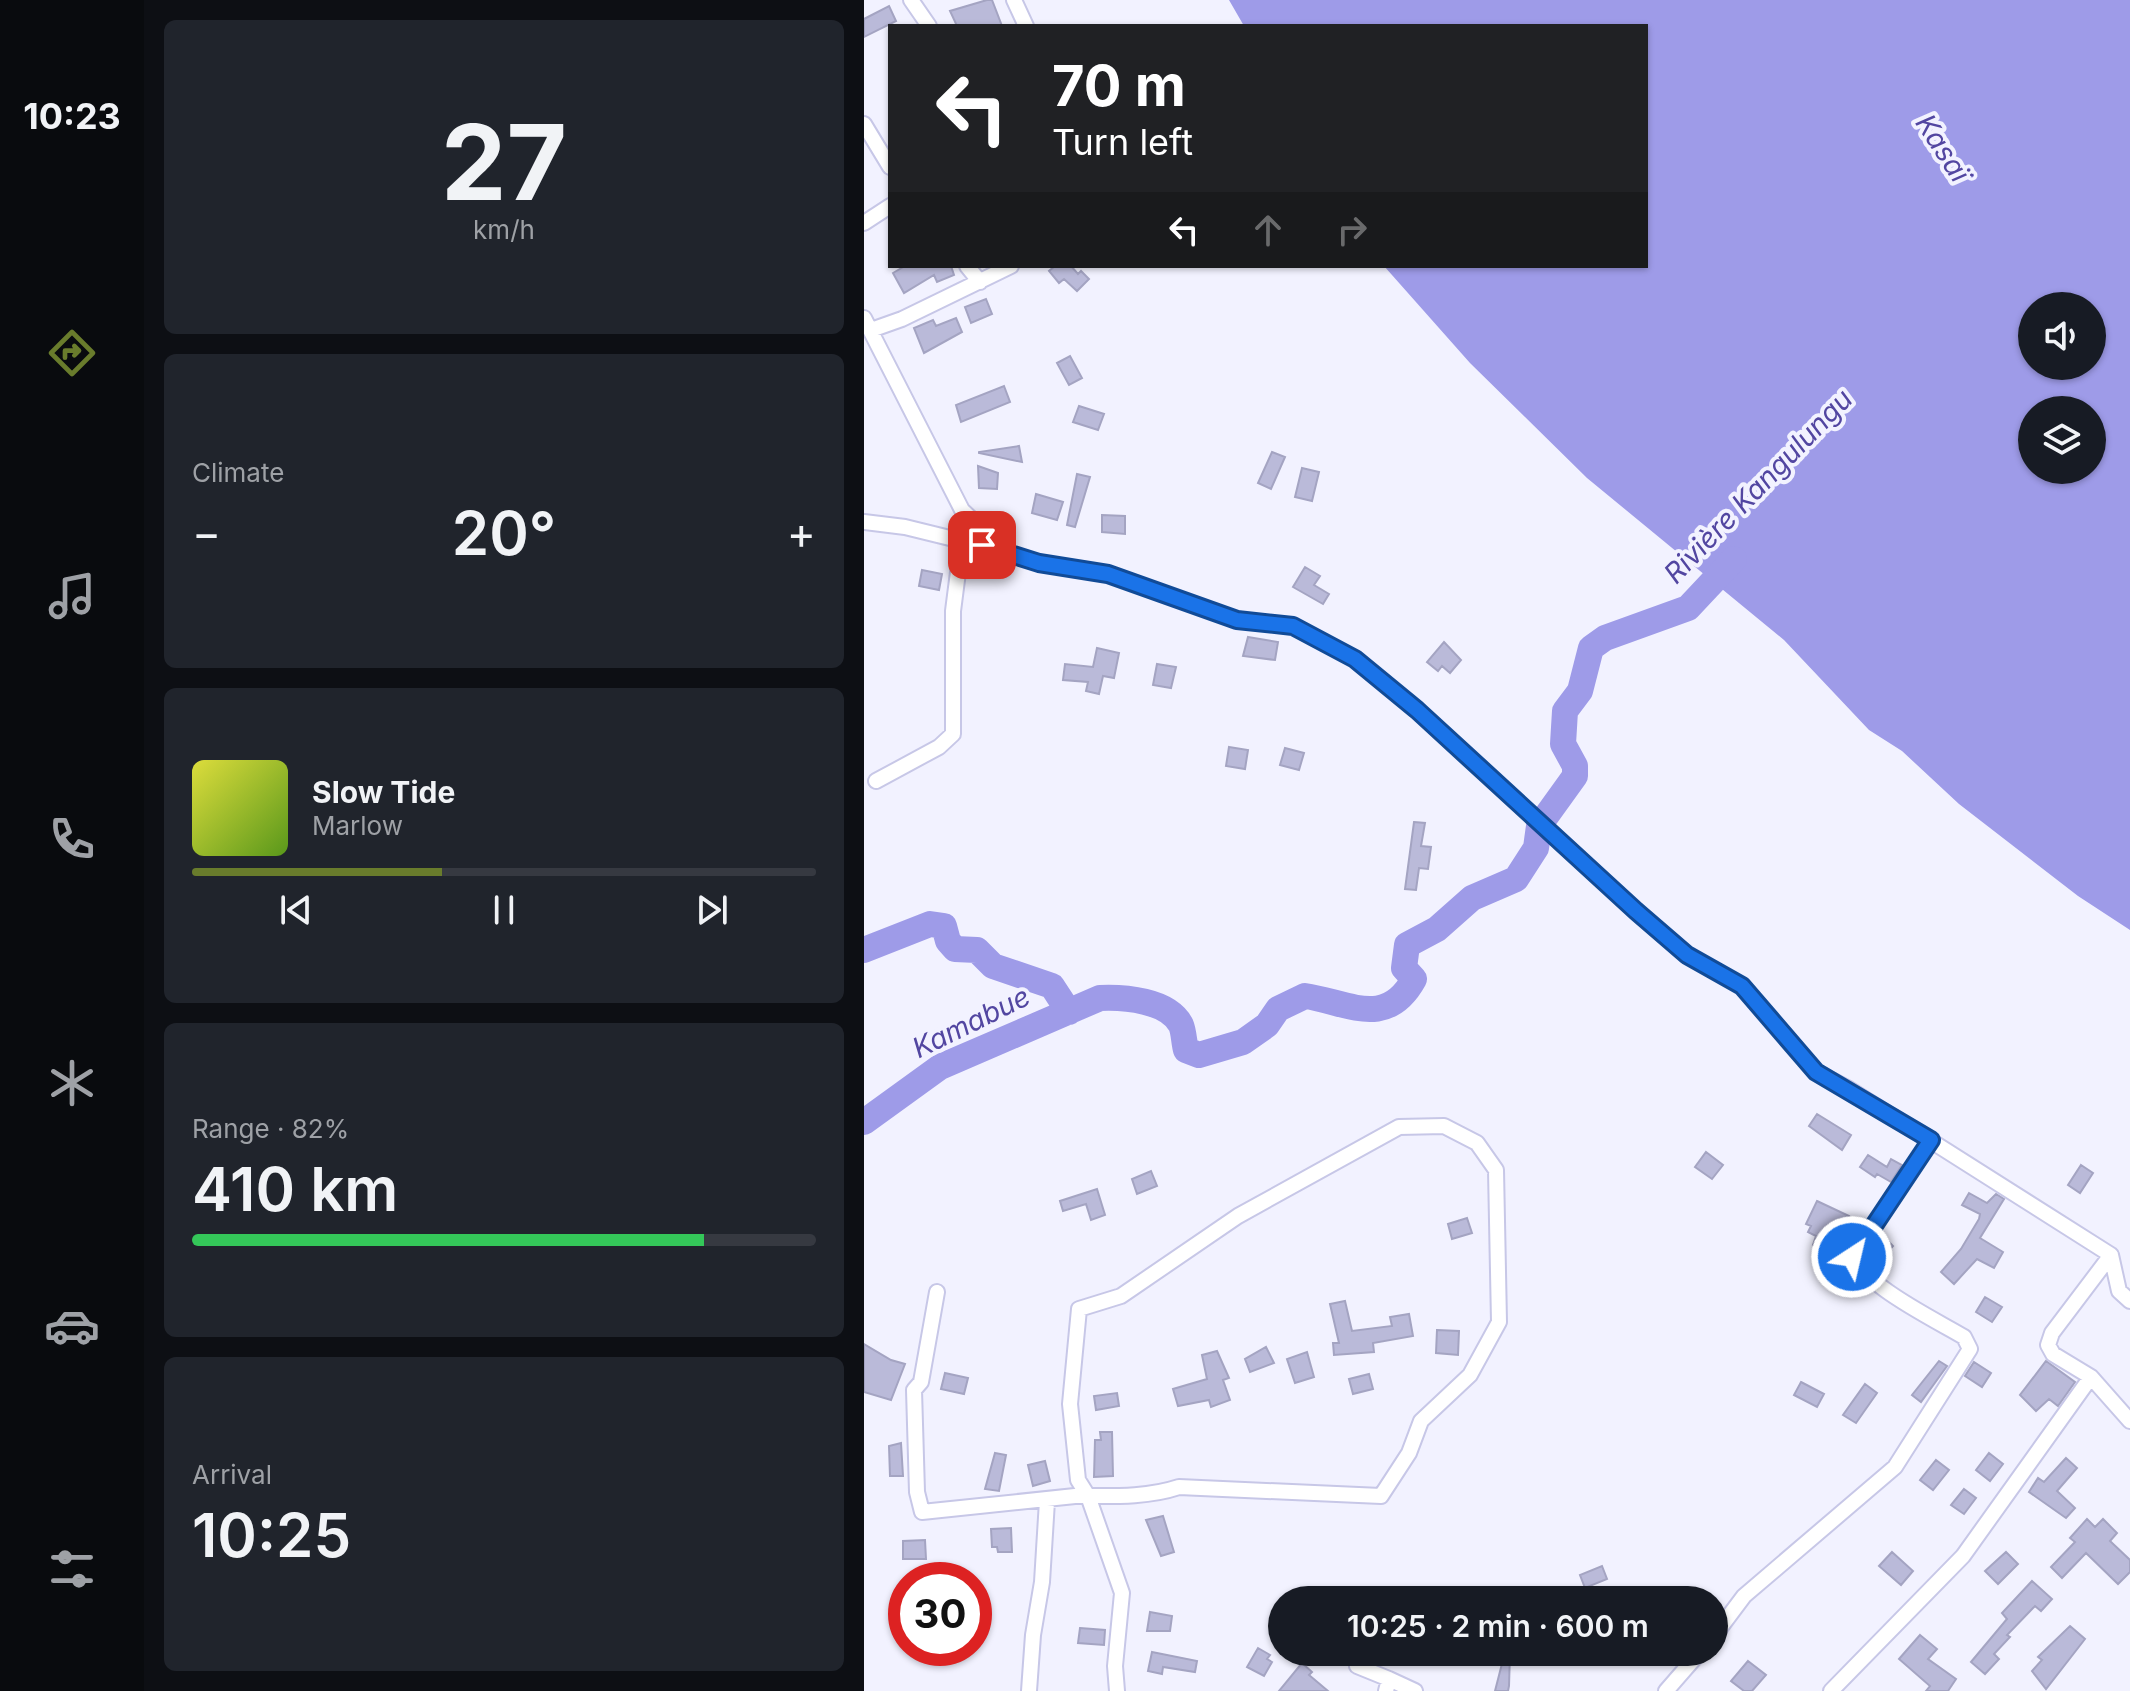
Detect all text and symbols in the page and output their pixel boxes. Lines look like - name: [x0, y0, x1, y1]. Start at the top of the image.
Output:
- text: 70 m: [1052, 52, 1186, 120]
- icon: left: [920, 56, 1024, 160]
- text: 10:23: [23, 94, 121, 138]
- text: 27: [441, 99, 567, 225]
- water label: Kasaï: [1909, 108, 1979, 191]
- text: Turn left: [1052, 120, 1193, 164]
- icon: left: [1162, 208, 1206, 252]
- icon: ahead: [1246, 208, 1290, 252]
- icon: right: [1330, 208, 1374, 252]
- text: km/h: [473, 214, 535, 245]
- map controls: [2018, 292, 2106, 484]
- button: sound: [2018, 292, 2106, 380]
- icon: directions: [44, 325, 100, 381]
- water label: Rivière Kangulungu: [1657, 382, 1859, 590]
- button: layers: [2018, 396, 2106, 484]
- text: Climate: [192, 457, 284, 488]
- text: 20°: [452, 497, 556, 569]
- text: −: [192, 506, 221, 560]
- text: +: [787, 506, 816, 560]
- pin: [948, 511, 1016, 579]
- icon: arrive: [960, 523, 1004, 567]
- icon: music: [44, 568, 100, 624]
- text: Slow Tide: [312, 774, 455, 810]
- text: Marlow: [312, 810, 403, 841]
- icon: phone: [44, 811, 100, 867]
- icon: previous: [274, 888, 318, 932]
- icon: pause: [482, 888, 526, 932]
- icon: next: [690, 888, 734, 932]
- water label: Kamabue: [907, 979, 1035, 1065]
- icon: climate: [44, 1055, 100, 1111]
- text: Range · 82%: [192, 1113, 349, 1144]
- text: 410 km: [192, 1153, 398, 1225]
- position arrow: [1810, 1215, 1894, 1299]
- icon: car: [44, 1298, 100, 1354]
- text: Arrival: [192, 1459, 272, 1490]
- text: 10:25: [192, 1499, 351, 1571]
- icon: filters: [44, 1541, 100, 1597]
- speed limit sign: 30: [888, 1562, 992, 1666]
- text: 10:25 · 2 min · 600 m: [1347, 1608, 1649, 1644]

